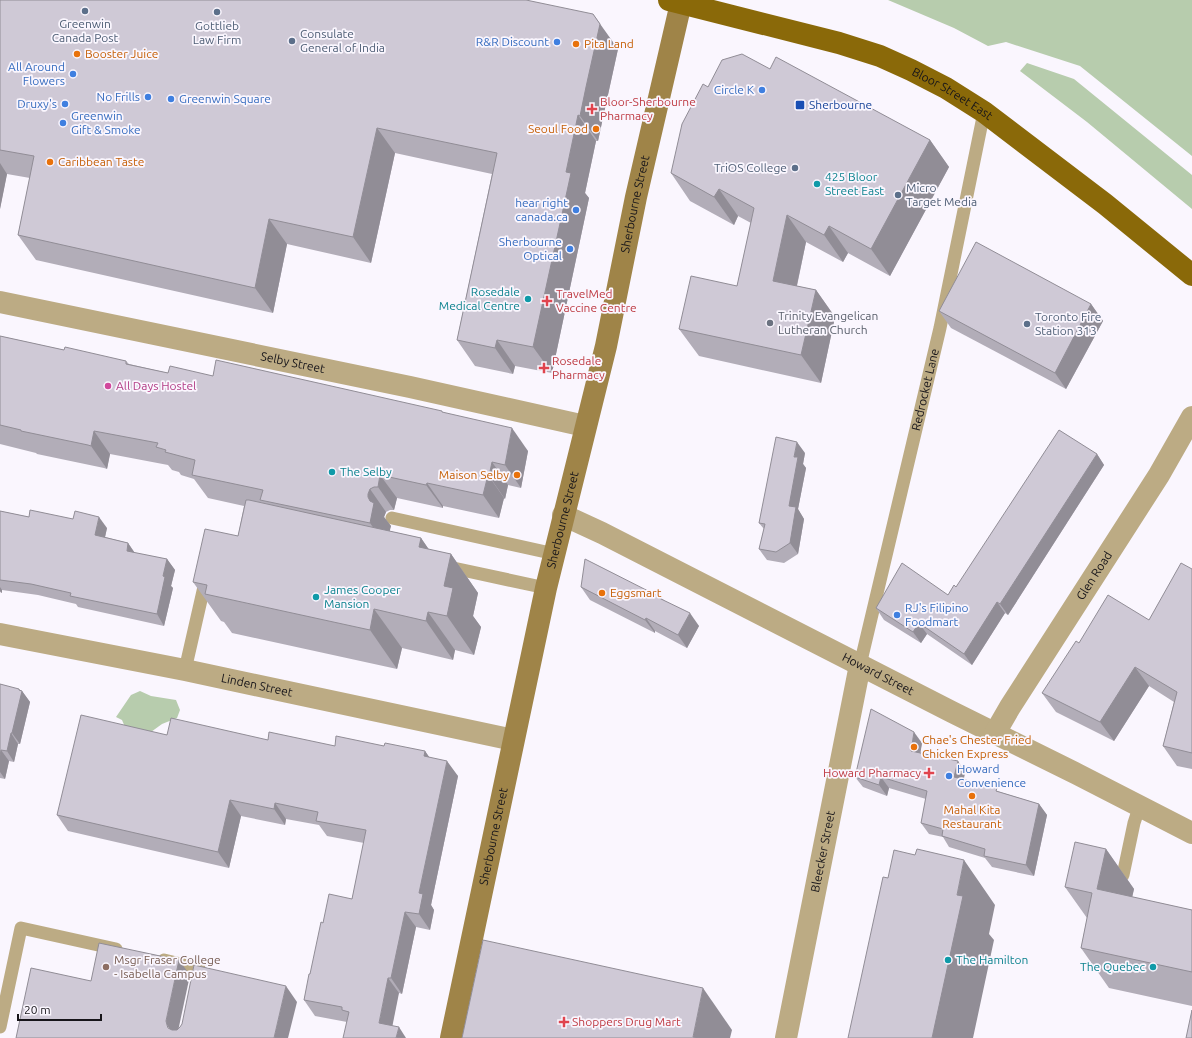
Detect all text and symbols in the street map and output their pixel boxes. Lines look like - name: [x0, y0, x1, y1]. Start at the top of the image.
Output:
- marker: Greenwin Canada Post: [80, 6, 90, 16]
- marker: Gottlieb Law Firm: [212, 7, 222, 17]
- place label: Greenwin Canada Post: [52, 17, 119, 44]
- place label: Gottlieb Law Firm: [193, 19, 241, 46]
- place label: Consulate General of India: [300, 27, 385, 54]
- place label: R&R Discount: [476, 35, 549, 48]
- marker: Consulate General of India: [287, 36, 297, 46]
- marker: R&R Discount: [552, 37, 562, 47]
- place label: Pita Land: [584, 37, 634, 50]
- marker: Pita Land: [571, 39, 581, 49]
- place label: Booster Juice: [85, 47, 158, 60]
- marker: Booster Juice: [72, 49, 82, 59]
- place label: All Around Flowers: [8, 60, 65, 87]
- street label: Bloor Street East: [910, 65, 996, 122]
- marker: All Around Flowers: [68, 69, 78, 79]
- place label: Circle K: [714, 83, 755, 96]
- marker: Circle K: [757, 85, 767, 95]
- place label: No Frills: [97, 90, 140, 103]
- marker: No Frills: [143, 92, 153, 102]
- place label: Greenwin Square: [179, 92, 271, 105]
- marker: Greenwin Square: [166, 94, 176, 104]
- place label: Bloor-Sherbourne Pharmacy: [600, 95, 696, 122]
- place label: Druxy's: [17, 97, 57, 110]
- place label: Sherbourne: [809, 98, 872, 111]
- marker: Druxy's: [60, 99, 70, 109]
- marker: Sherbourne: [794, 99, 806, 111]
- marker: Bloor-Sherbourne Pharmacy: [587, 104, 597, 114]
- place label: Greenwin Gift & Smoke: [71, 109, 141, 136]
- marker: Greenwin Gift & Smoke: [58, 118, 68, 128]
- place label: Seoul Food: [528, 122, 588, 135]
- marker: Seoul Food: [591, 124, 601, 134]
- street label: Sherbourne Street: [618, 154, 652, 254]
- place label: Caribbean Taste: [58, 155, 144, 168]
- marker: Caribbean Taste: [45, 157, 55, 167]
- place label: TriOS College: [714, 161, 787, 174]
- marker: TriOS College: [790, 163, 800, 173]
- place label: 425 Bloor Street East: [825, 170, 884, 197]
- marker: 425 Bloor Street East: [812, 179, 822, 189]
- place label: Micro Target Media: [906, 181, 977, 208]
- marker: Micro Target Media: [893, 190, 903, 200]
- place label: hear right canada.ca: [515, 196, 568, 223]
- marker: hear right canada.ca: [571, 205, 581, 215]
- place label: Sherbourne Optical: [499, 235, 562, 262]
- marker: Sherbourne Optical: [565, 244, 575, 254]
- place label: Rosedale Medical Centre: [439, 285, 520, 312]
- place label: TravelMed Vaccine Centre: [556, 287, 637, 314]
- marker: Rosedale Medical Centre: [523, 294, 533, 304]
- marker: TravelMed Vaccine Centre: [541, 295, 553, 307]
- place label: Trinity Evangelican Lutheran Church: [778, 309, 878, 336]
- place label: Toronto Fire Station 313: [1035, 310, 1101, 337]
- marker: Trinity Evangelican Lutheran Church: [765, 318, 775, 328]
- marker: Toronto Fire Station 313: [1022, 319, 1032, 329]
- street label: Redrocket Lane: [909, 347, 941, 432]
- street label: Selby Street: [260, 349, 326, 375]
- place label: Rosedale Pharmacy: [552, 354, 605, 381]
- marker: Rosedale Pharmacy: [539, 363, 549, 373]
- place label: All Days Hostel: [116, 379, 196, 392]
- marker: All Days Hostel: [103, 381, 113, 391]
- place label: The Selby: [340, 465, 392, 478]
- marker: The Selby: [327, 467, 337, 477]
- place label: Maison Selby: [439, 468, 509, 481]
- marker: Maison Selby: [512, 470, 522, 480]
- street label: Sherbourne Street: [544, 470, 581, 570]
- street label: Glen Road: [1074, 549, 1114, 602]
- place label: James Cooper Mansion: [324, 583, 401, 610]
- place label: Eggsmart: [610, 586, 662, 599]
- marker: Eggsmart: [597, 588, 607, 598]
- marker: James Cooper Mansion: [311, 592, 321, 602]
- place label: RJ's Filipino Foodmart: [905, 601, 969, 628]
- marker: RJ's Filipino Foodmart: [892, 610, 902, 620]
- street label: Howard Street: [840, 650, 917, 698]
- street label: Linden Street: [220, 671, 294, 699]
- place label: Chae's Chester Fried Chicken Express: [922, 733, 1032, 760]
- marker: Chae's Chester Fried Chicken Express: [909, 742, 919, 752]
- place label: Howard Convenience: [957, 762, 1026, 789]
- place label: Howard Pharmacy: [823, 766, 921, 779]
- marker: Howard Pharmacy: [924, 768, 934, 778]
- marker: Howard Convenience: [944, 771, 954, 781]
- street label: Sherbourne Street: [476, 786, 510, 886]
- marker: Mahal Kita Restaurant: [967, 791, 977, 801]
- place label: Mahal Kita Restaurant: [942, 803, 1002, 830]
- street label: Bleecker Street: [808, 809, 837, 893]
- place label: Msgr Fraser College - Isabella Campus: [114, 953, 221, 980]
- place label: The Hamilton: [956, 953, 1028, 966]
- marker: The Hamilton: [943, 955, 953, 965]
- place label: The Quebec: [1080, 960, 1145, 973]
- marker: Msgr Fraser College - Isabella Campus: [101, 962, 111, 972]
- marker: The Quebec: [1148, 962, 1158, 972]
- scale bar: [18, 996, 101, 1022]
- text: 20 m: [24, 1003, 51, 1016]
- place label: Shoppers Drug Mart: [572, 1015, 681, 1028]
- marker: Shoppers Drug Mart: [559, 1017, 569, 1027]

